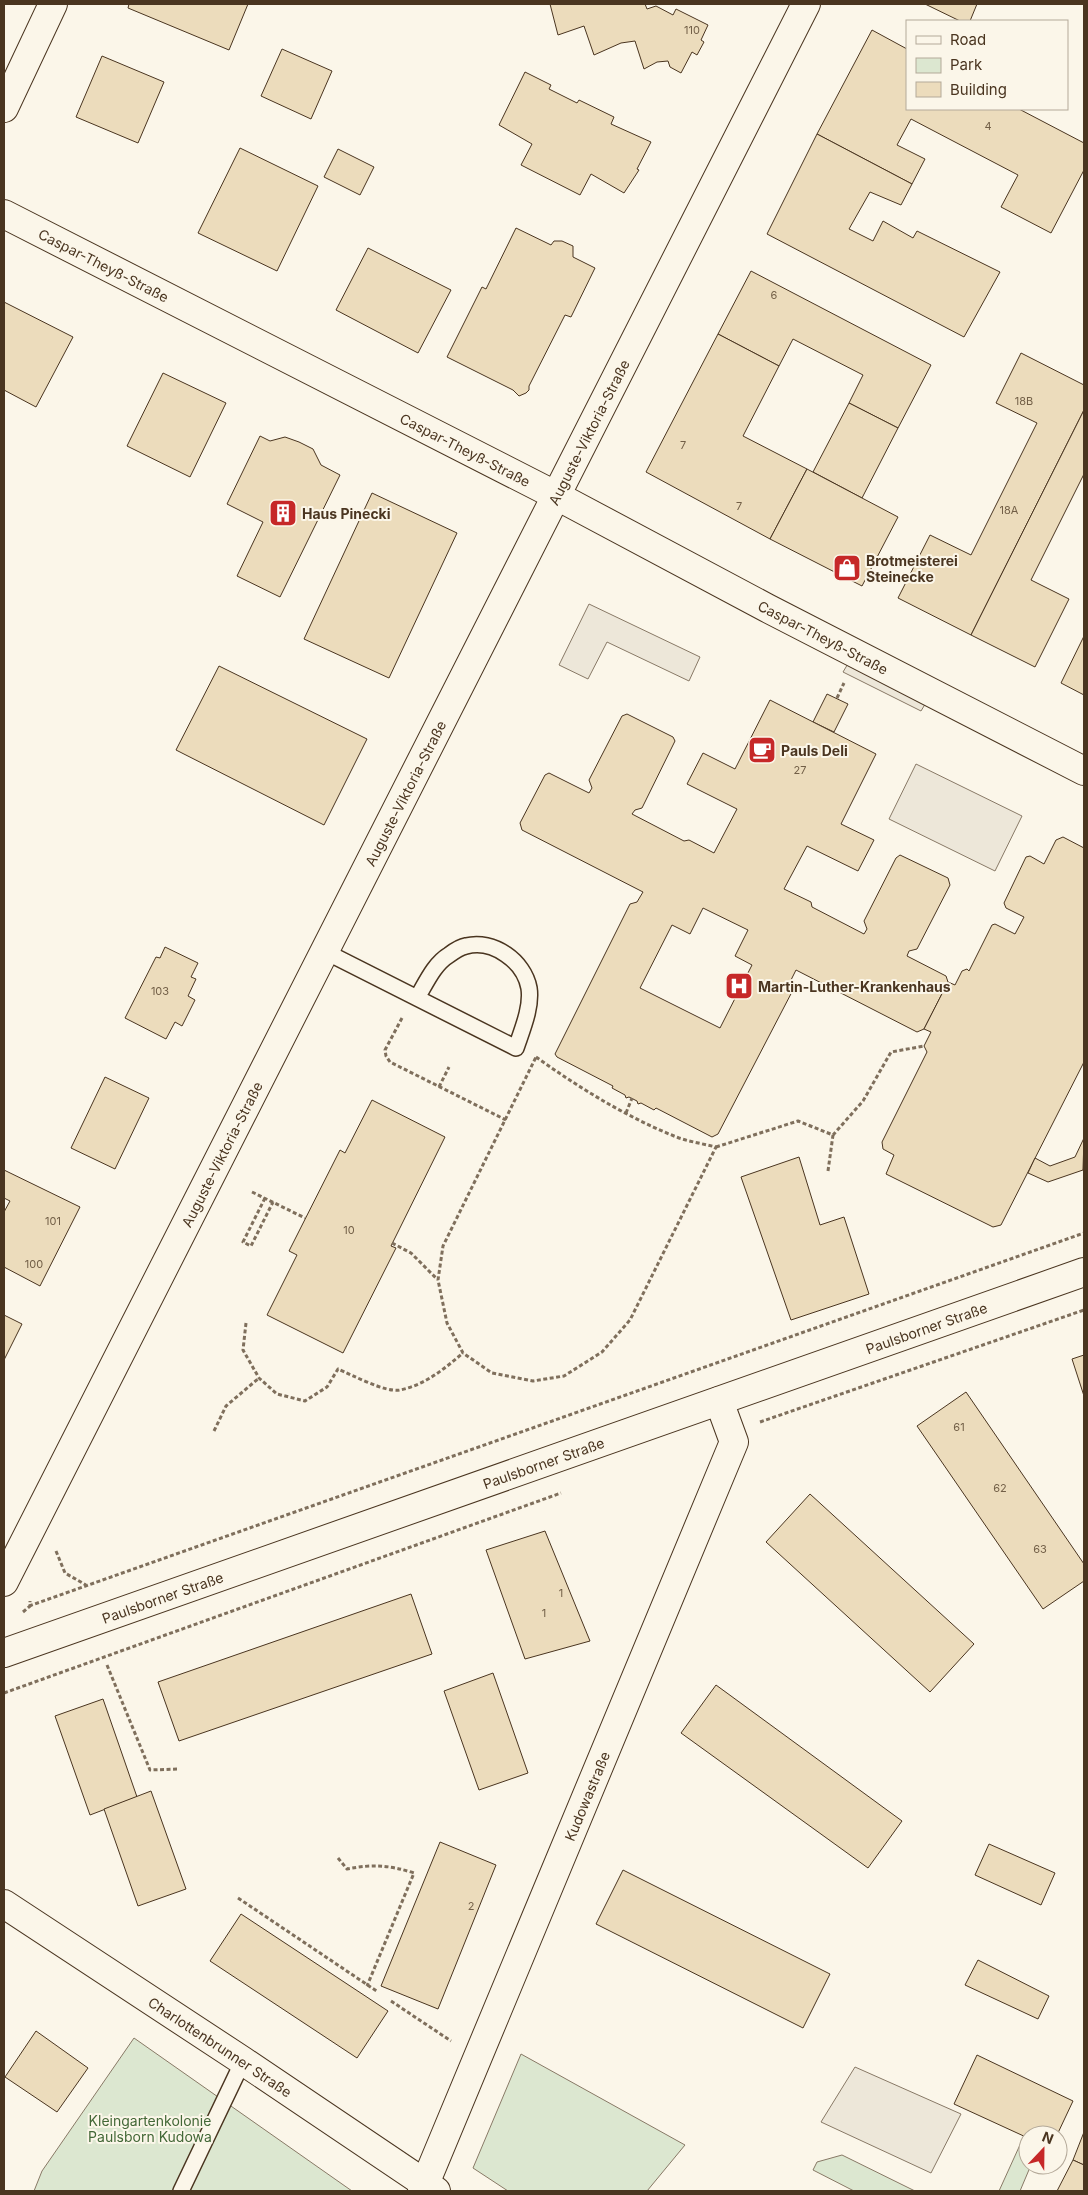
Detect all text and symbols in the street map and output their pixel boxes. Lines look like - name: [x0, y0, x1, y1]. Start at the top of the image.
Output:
- legend: [906, 20, 1068, 110]
- house number: 110: [684, 23, 700, 37]
- text: Road: [950, 30, 986, 49]
- text: Park: [950, 55, 983, 74]
- text: Building: [950, 80, 1007, 99]
- house number: 4: [984, 119, 992, 133]
- street label: Caspar-Theyß-Straße: [36, 225, 172, 305]
- house number: 6: [771, 288, 778, 302]
- street label: Auguste-Viktoria-Straße: [544, 356, 633, 508]
- house number: 18B: [1015, 394, 1033, 408]
- street label: Caspar-Theyß-Straße: [397, 409, 533, 490]
- house number: 7: [680, 438, 686, 452]
- building icon: Haus Pinecki: [268, 498, 298, 528]
- house number: 7: [736, 499, 742, 513]
- house number: 18A: [1000, 503, 1019, 517]
- place label: Haus Pinecki: [302, 505, 391, 522]
- place label: Brotmeisterei Steinecke: [866, 552, 958, 585]
- shop icon: Brotmeisterei Steinecke: [832, 553, 862, 583]
- street label: Caspar-Theyß-Straße: [755, 596, 891, 677]
- street label: Auguste-Viktoria-Straße: [361, 717, 449, 869]
- cafe icon: Pauls Deli: [747, 735, 777, 765]
- place label: Pauls Deli: [781, 742, 848, 759]
- house number: 27: [794, 763, 806, 777]
- hospital icon: Martin-Luther-Krankenhaus: [724, 971, 754, 1001]
- place label: Martin-Luther-Krankenhaus: [758, 978, 951, 995]
- house number: 103: [151, 984, 169, 998]
- street label: Auguste-Viktoria-Straße: [177, 1079, 266, 1230]
- house number: 101: [45, 1214, 61, 1228]
- house number: 10: [343, 1223, 355, 1237]
- house number: 100: [25, 1257, 43, 1271]
- street label: Paulsborner Straße: [863, 1298, 989, 1357]
- house number: 61: [953, 1420, 965, 1434]
- street label: Paulsborner Straße: [480, 1433, 606, 1492]
- house number: 62: [993, 1481, 1007, 1495]
- house number: 63: [1033, 1542, 1047, 1556]
- street label: Paulsborner Straße: [99, 1568, 225, 1626]
- house number: 1: [559, 1586, 563, 1600]
- house number: 1: [542, 1606, 546, 1620]
- street label: Kudowastraße: [560, 1749, 613, 1843]
- house number: 2: [468, 1899, 474, 1913]
- street label: Charlottenbrunner Straße: [145, 1993, 295, 2100]
- park label: Kleingartenkolonie Paulsborn Kudowa: [88, 2112, 212, 2145]
- north arrow: [1018, 2125, 1068, 2175]
- text: N: [1040, 2128, 1056, 2147]

